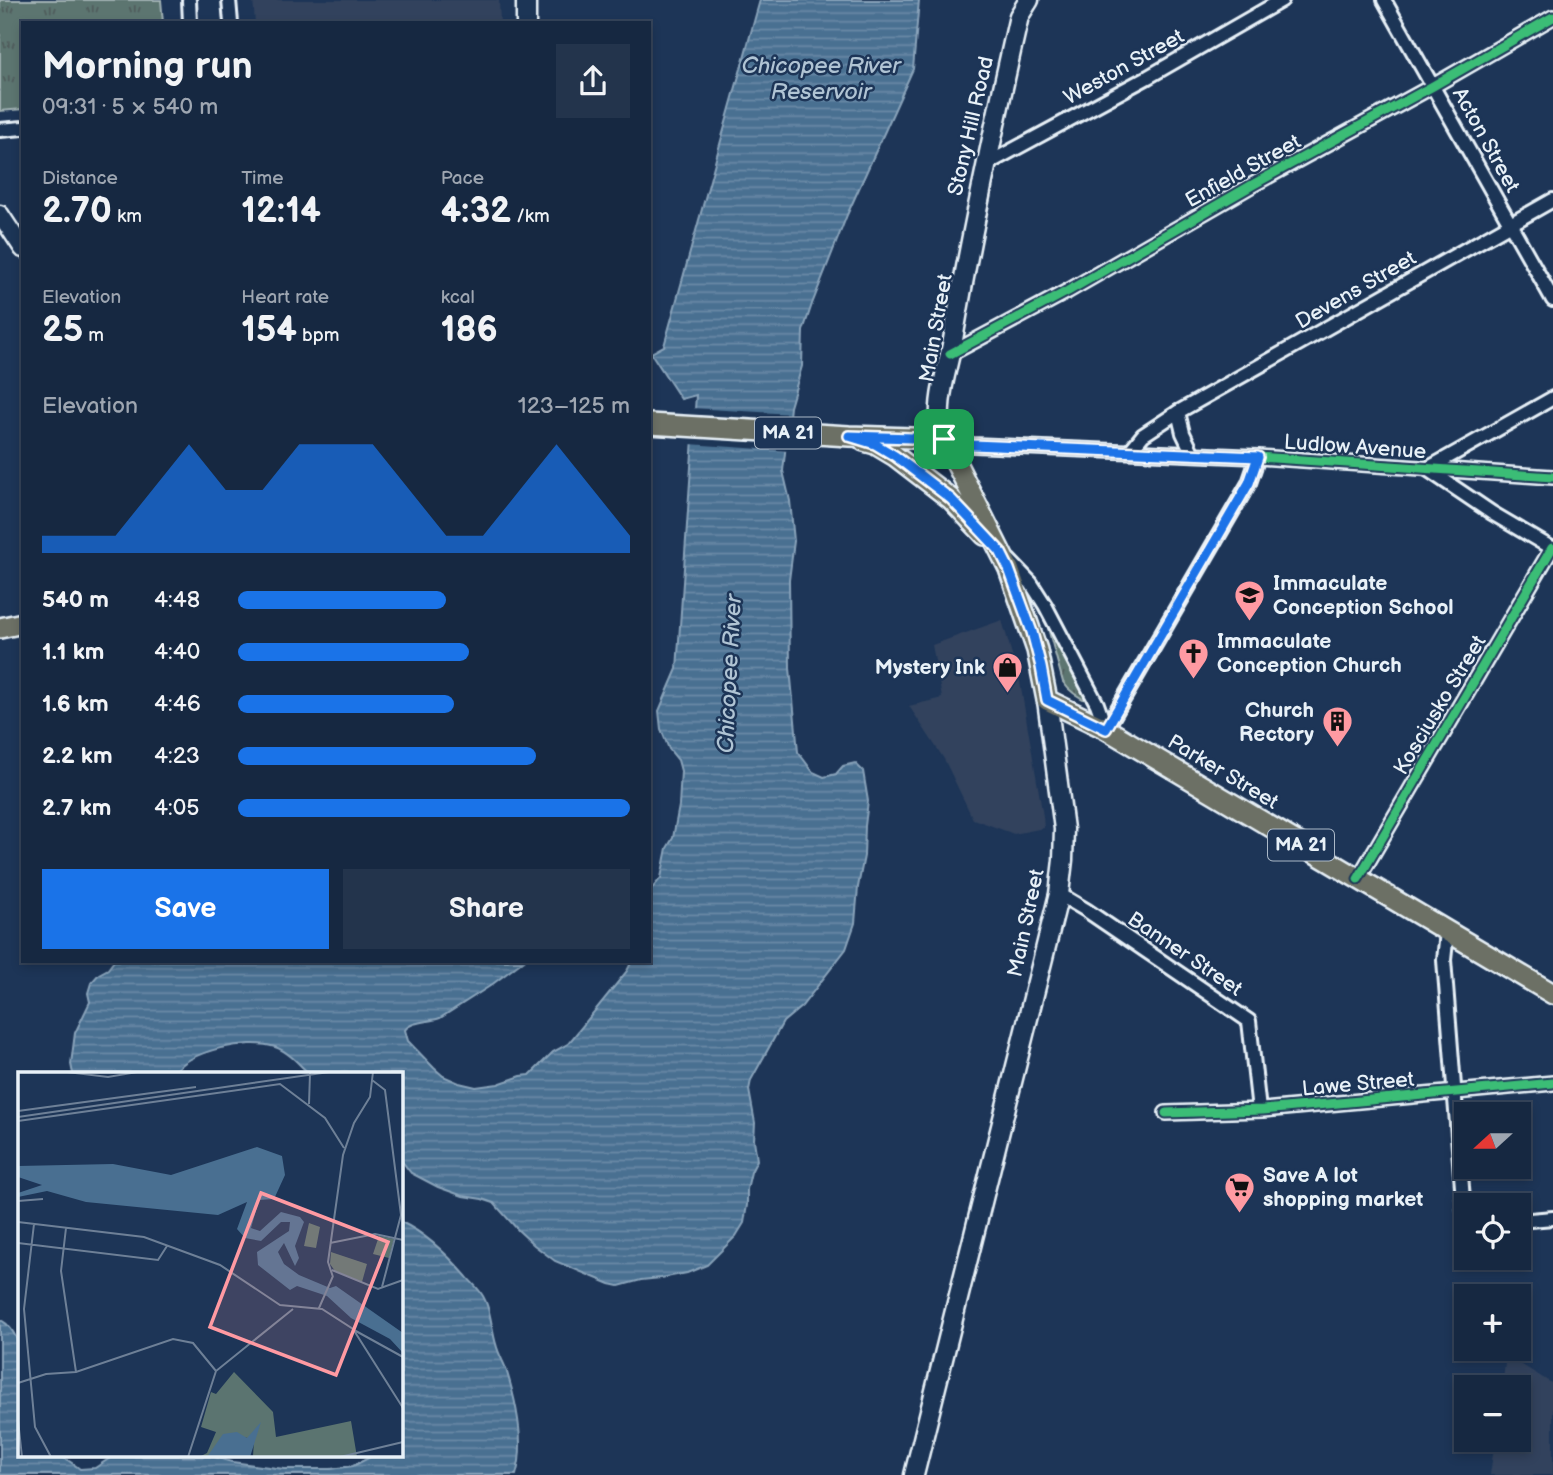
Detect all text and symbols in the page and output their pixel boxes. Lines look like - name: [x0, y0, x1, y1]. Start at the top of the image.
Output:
- street label: Weston Street: [1060, 23, 1189, 110]
- text: Morning run: [42, 44, 253, 89]
- button: share: [556, 44, 630, 118]
- water label: Chicopee River Reservoir: [741, 52, 902, 106]
- street label: Stony Hill Road: [943, 54, 999, 198]
- street label: Acton Street: [1447, 83, 1525, 197]
- text: 09:31 · 5 × 540 m: [42, 93, 218, 121]
- street label: Enfield Street: [1181, 129, 1305, 213]
- text: Distance: [42, 167, 118, 190]
- text: Time: [241, 167, 283, 190]
- text: Pace: [441, 167, 484, 190]
- text: 2.70: [42, 190, 112, 233]
- text: 12:14: [241, 190, 321, 233]
- text: 4:32: [441, 190, 511, 233]
- text: km: [112, 205, 142, 228]
- text: /km: [511, 205, 550, 228]
- street label: Devens Street: [1291, 245, 1421, 335]
- street label: Main Street: [914, 271, 958, 384]
- text: Elevation: [42, 286, 121, 309]
- text: Heart rate: [241, 286, 329, 309]
- text: kcal: [441, 286, 475, 309]
- text: 25: [42, 309, 83, 352]
- text: 154: [241, 309, 297, 352]
- text: 186: [441, 309, 498, 352]
- text: m: [83, 324, 104, 347]
- text: bpm: [297, 324, 339, 347]
- text: Elevation: [42, 392, 138, 420]
- text: 123–125 m: [518, 392, 630, 420]
- pin: [914, 409, 974, 469]
- road number: MA 21: [755, 418, 821, 448]
- icon: arrive: [925, 420, 963, 458]
- street label: Ludlow Avenue: [1283, 430, 1427, 464]
- place label: Immaculate Conception School: [1273, 571, 1454, 620]
- school or university icon: Immaculate Conception School: [1233, 578, 1267, 622]
- text: 540 m: [42, 586, 109, 614]
- text: 4:48: [154, 586, 200, 614]
- water label: Chicopee River: [712, 592, 748, 754]
- place label: Immaculate Conception Church: [1217, 629, 1402, 678]
- street label: Kosciusko Street: [1388, 630, 1492, 779]
- church icon: Immaculate Conception Church: [1177, 636, 1211, 680]
- text: 1.1 km: [42, 638, 104, 666]
- text: 4:40: [154, 638, 200, 666]
- shop icon: Mystery Ink: [991, 650, 1025, 694]
- place label: Mystery Ink: [875, 655, 985, 680]
- text: 1.6 km: [42, 690, 109, 718]
- text: 4:46: [154, 690, 201, 718]
- place label: Church Rectory: [1239, 698, 1314, 747]
- building icon: Church Rectory: [1320, 705, 1354, 749]
- street label: Parker Street: [1163, 729, 1283, 815]
- text: 2.2 km: [42, 742, 113, 770]
- text: 4:23: [154, 742, 200, 770]
- text: 2.7 km: [42, 794, 111, 822]
- text: 4:05: [154, 794, 199, 822]
- road number: MA 21: [1268, 830, 1334, 860]
- street label: Main Street: [1002, 866, 1050, 979]
- button: Save: [42, 869, 329, 949]
- button: Share: [343, 869, 630, 949]
- street label: Banner Street: [1123, 906, 1248, 1002]
- street label: Lawe Street: [1301, 1067, 1416, 1101]
- inset map: [18, 1072, 402, 1458]
- north arrow: [1454, 1102, 1531, 1180]
- map controls: [1454, 1102, 1531, 1452]
- place label: Save A lot shopping market: [1263, 1163, 1423, 1212]
- supermarket icon: Save A lot shopping market: [1223, 1170, 1257, 1214]
- button: locate: [1454, 1193, 1531, 1270]
- button: +: [1454, 1284, 1531, 1361]
- button: −: [1454, 1375, 1531, 1452]

